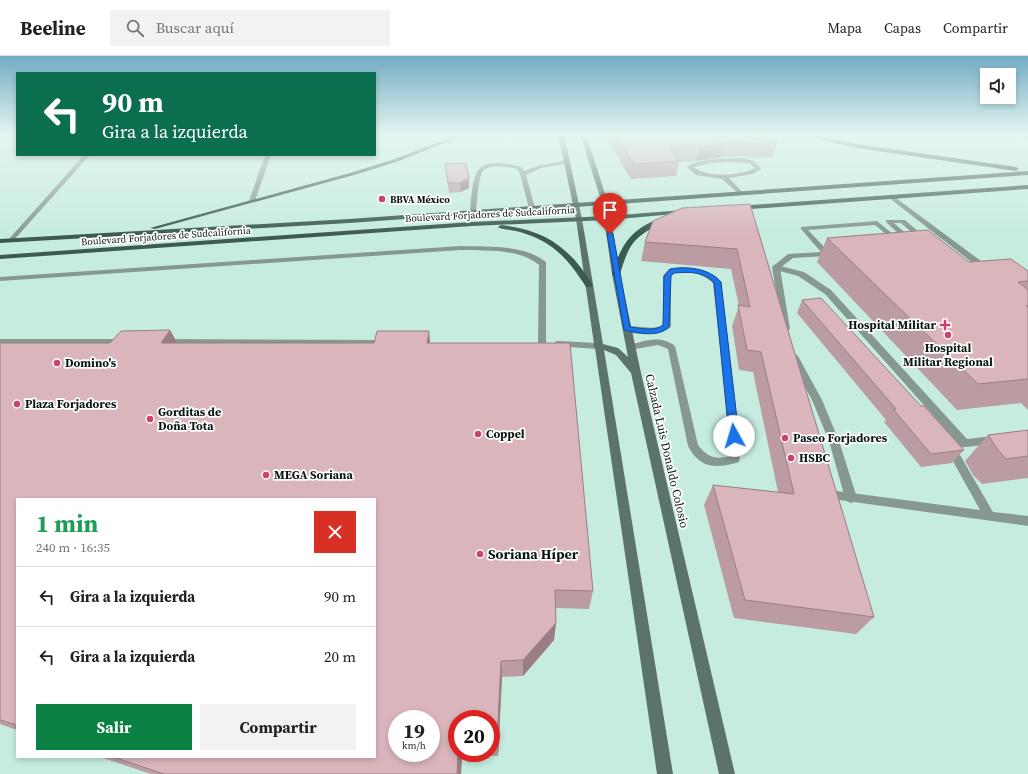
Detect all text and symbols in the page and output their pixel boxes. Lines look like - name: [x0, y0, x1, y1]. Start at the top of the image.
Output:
- search box: [110, 10, 390, 46]
- text: Beeline: [20, 15, 86, 41]
- icon: search: [124, 17, 146, 39]
- text: Buscar aquí: [156, 17, 234, 38]
- text: Mapa: [827, 18, 862, 38]
- text: Capas: [884, 18, 921, 38]
- text: Compartir: [943, 18, 1008, 38]
- map controls: [980, 68, 1016, 104]
- button: sound: [980, 68, 1016, 104]
- text: 90 m: [102, 83, 164, 121]
- icon: left: [36, 88, 88, 140]
- text: Gira a la izquierda: [102, 119, 248, 144]
- place label: BBVA México: [390, 193, 450, 206]
- pin: [593, 193, 627, 234]
- marker: BBVA México: [377, 194, 387, 204]
- icon: arrive: [599, 199, 621, 221]
- street label: Boulevard Forjadores de Sudcalifornia: [405, 203, 576, 225]
- street label: Boulevard Forjadores de Sudcalifornia: [81, 224, 252, 248]
- place label: Hospital Militar: [848, 317, 936, 333]
- marker: Hospital Militar: [939, 319, 951, 331]
- marker: Hospital Militar Regional: [943, 330, 953, 340]
- place label: Hospital Militar Regional: [903, 340, 993, 370]
- place label: Domino's: [65, 355, 117, 371]
- marker: Domino's: [52, 358, 62, 368]
- street label: Calzada Luis Donaldo Colosio: [641, 372, 693, 530]
- place label: Plaza Forjadores: [25, 396, 117, 412]
- marker: Plaza Forjadores: [12, 399, 22, 409]
- place label: Gorditas de Doña Tota: [158, 404, 221, 434]
- marker: Gorditas de Doña Tota: [145, 414, 155, 424]
- position arrow: [713, 415, 755, 457]
- place label: Coppel: [486, 426, 525, 442]
- marker: Coppel: [473, 429, 483, 439]
- place label: Paseo Forjadores: [793, 430, 888, 446]
- marker: Paseo Forjadores: [780, 433, 790, 443]
- place label: HSBC: [799, 450, 830, 466]
- marker: HSBC: [786, 453, 796, 463]
- place label: MEGA Soriana: [274, 467, 353, 483]
- marker: MEGA Soriana: [261, 470, 271, 480]
- text: 1 min: [36, 507, 98, 540]
- button: close: [314, 511, 356, 553]
- text: 240 m · 16:35: [36, 539, 110, 556]
- place label: Soriana Híper: [488, 544, 579, 564]
- marker: Soriana Híper: [475, 549, 485, 559]
- icon: left: [36, 586, 58, 608]
- text: Gira a la izquierda: [70, 586, 195, 607]
- text: 90 m: [324, 586, 356, 607]
- icon: left: [36, 646, 58, 668]
- text: Gira a la izquierda: [70, 646, 195, 667]
- text: 20 m: [324, 646, 356, 667]
- button: Salir: [36, 704, 192, 750]
- button: Compartir: [200, 704, 356, 750]
- speed limit sign: 20: [448, 710, 500, 762]
- text: 19: [403, 717, 425, 745]
- text: km/h: [402, 739, 426, 752]

